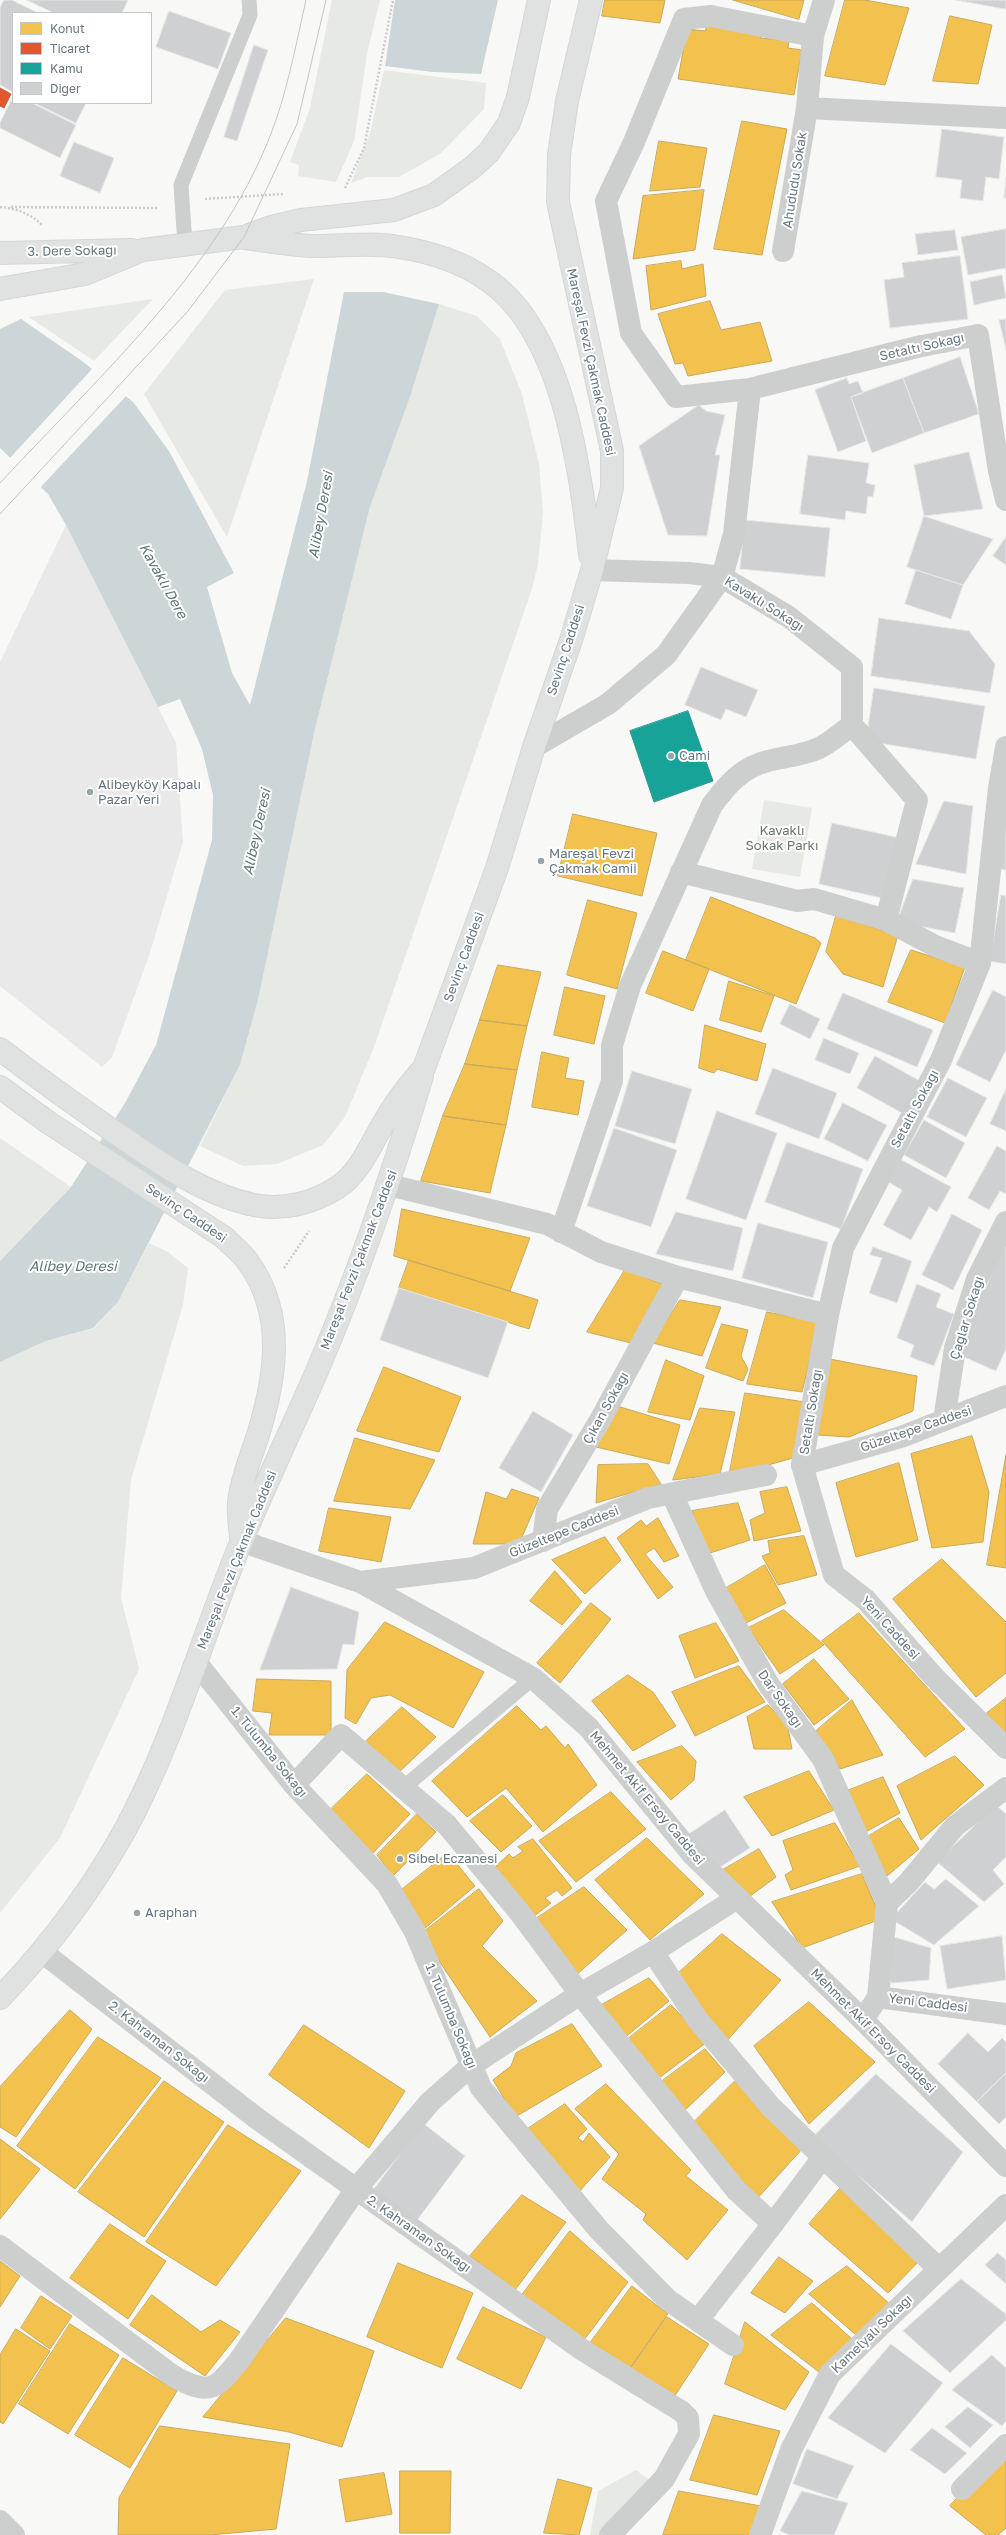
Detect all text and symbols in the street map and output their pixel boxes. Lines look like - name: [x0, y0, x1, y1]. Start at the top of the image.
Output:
- legend: [12, 12, 152, 104]
- text: Konut: [50, 21, 85, 36]
- text: Ticaret: [50, 41, 90, 56]
- text: Kamu: [50, 61, 83, 76]
- text: Diğer: [50, 81, 81, 96]
- street label: Ahududu Sokak: [780, 131, 810, 229]
- street label: 3. Dere Sokağı: [27, 242, 117, 260]
- street label: Mareşal Fevzi Çakmak Caddesi: [563, 267, 619, 457]
- street label: Setaltı Sokağı: [878, 330, 966, 364]
- water label: Alibey Deresi: [305, 470, 337, 560]
- water label: Kavaklı Dere: [135, 540, 191, 622]
- street label: Kavaklı Sokağı: [721, 573, 807, 635]
- street label: Sevinç Caddesi: [544, 603, 588, 697]
- place label: Cami: [679, 748, 710, 764]
- marker: Cami: [666, 751, 676, 761]
- place label: Alibeyköy Kapalı Pazar Yeri: [98, 777, 201, 808]
- marker: Alibeyköy Kapalı Pazar Yeri: [85, 787, 95, 797]
- water label: Alibey Deresi: [240, 787, 274, 877]
- park label: Kavaklı Sokak Parkı: [746, 823, 818, 854]
- place label: Mareşal Fevzi Çakmak Camii: [549, 846, 637, 877]
- marker: Mareşal Fevzi Çakmak Camii: [536, 856, 546, 866]
- street label: Sevinç Caddesi: [440, 910, 488, 1004]
- street label: Setaltı Sokağı: [888, 1067, 942, 1151]
- street label: Mareşal Fevzi Çakmak Caddesi: [317, 1168, 401, 1352]
- street label: Sevinç Caddesi: [142, 1180, 230, 1246]
- water label: Alibey Deresi: [29, 1259, 117, 1275]
- street label: Çağlar Sokağı: [947, 1275, 987, 1361]
- street label: Setaltı Sokağı: [797, 1368, 825, 1456]
- street label: Çıkan Sokağı: [580, 1369, 632, 1447]
- street label: Güzeltepe Caddesi: [858, 1403, 974, 1455]
- street label: Mareşal Fevzi Çakmak Caddesi: [194, 1468, 280, 1652]
- street label: Güzeltepe Caddesi: [507, 1503, 621, 1561]
- street label: Yeni Caddesi: [858, 1593, 922, 1663]
- street label: Dar Sokağı: [754, 1667, 806, 1731]
- street label: 1. Tulumba Sokağı: [228, 1703, 310, 1801]
- street label: Mehmet Akif Ersoy Caddesi: [586, 1728, 708, 1868]
- place label: Sibel Eczanesi: [408, 1851, 498, 1867]
- marker: Sibel Eczanesi: [395, 1854, 405, 1864]
- place label: Araphan: [145, 1905, 197, 1921]
- marker: Araphan: [132, 1908, 142, 1918]
- street label: 1. Tulumba Sokağı: [422, 1961, 480, 2071]
- street label: Mehmet Akif Ersoy Caddesi: [807, 1965, 939, 2097]
- street label: Yeni Caddesi: [888, 1990, 968, 2016]
- street label: 2. Kahraman Sokağı: [106, 1998, 212, 2086]
- street label: 2. Kahraman Sokağı: [364, 2192, 474, 2276]
- street label: Kamelyalı Sokağı: [828, 2291, 916, 2377]

